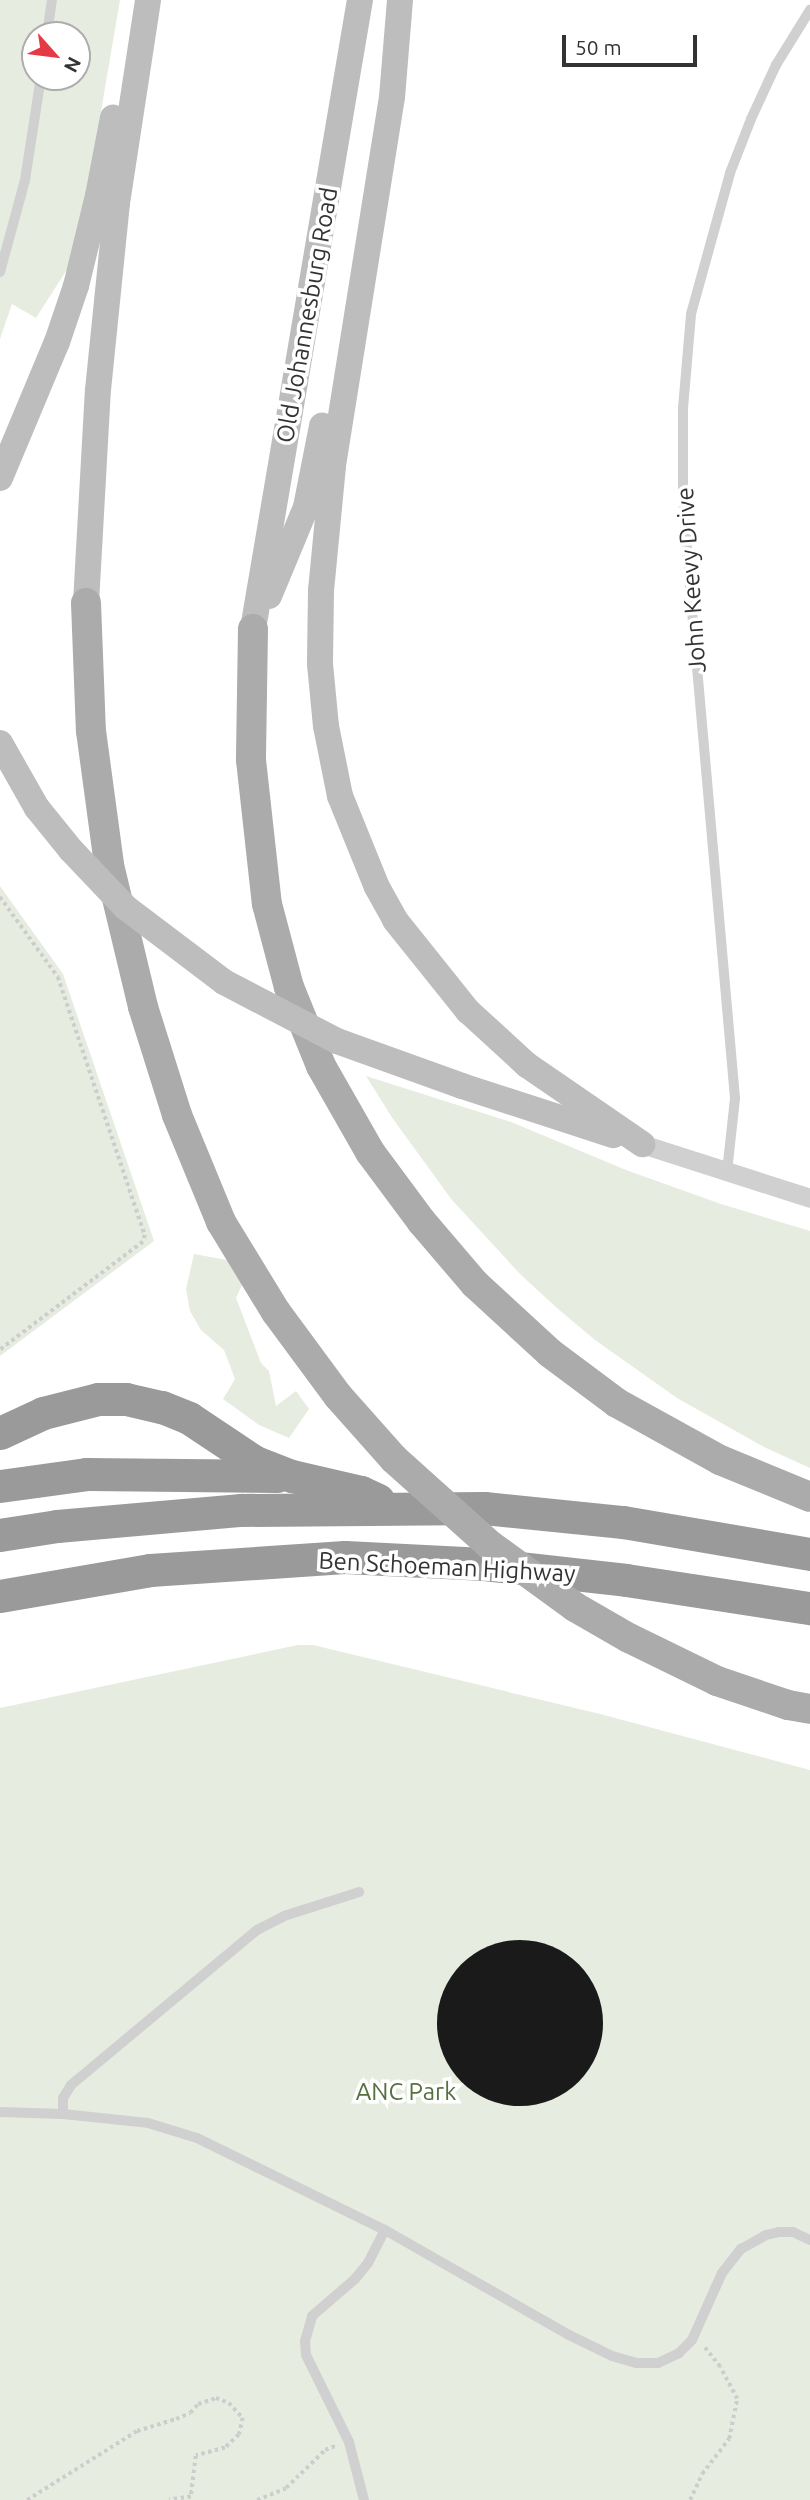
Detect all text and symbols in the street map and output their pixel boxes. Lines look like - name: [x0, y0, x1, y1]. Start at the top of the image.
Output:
- north arrow: [21, 21, 91, 91]
- scale bar: [565, 21, 700, 65]
- text: 50 m: [575, 35, 622, 59]
- text: N: [60, 53, 86, 76]
- street label: Old Johannesburg Road: [270, 185, 344, 445]
- street label: John Keevy Drive: [670, 486, 712, 674]
- street label: Ben Schoeman Highway: [318, 1546, 576, 1588]
- park label: ANC Park: [356, 2078, 456, 2106]

